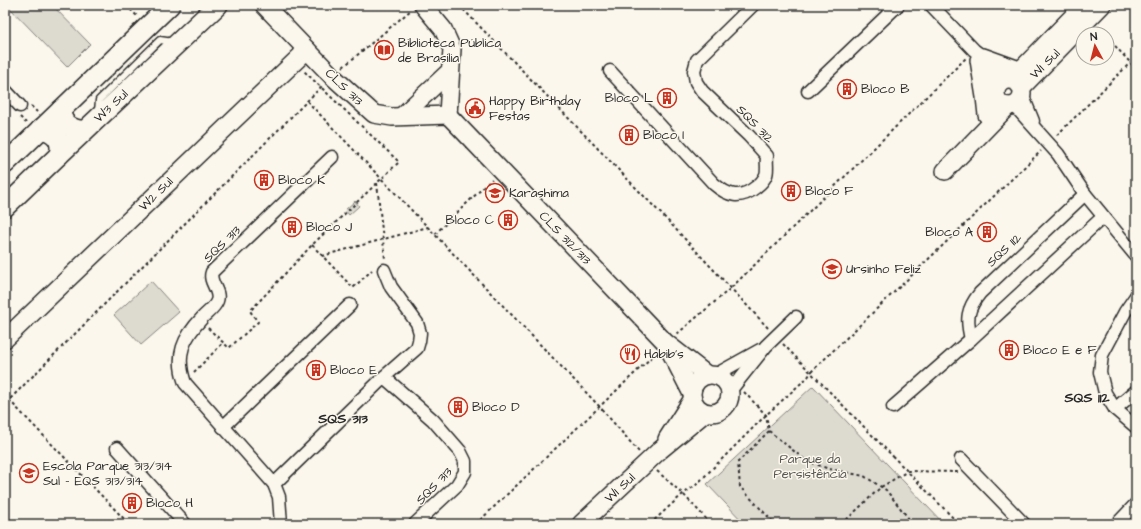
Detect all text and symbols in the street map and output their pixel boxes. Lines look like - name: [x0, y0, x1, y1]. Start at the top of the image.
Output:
- north arrow: [1075, 26, 1115, 66]
- text: N: [1090, 29, 1098, 44]
- place label: Biblioteca Pública de Brasília: [398, 34, 502, 67]
- library icon: Biblioteca Pública de Brasília: [373, 39, 395, 61]
- street label: W1 Sul: [1026, 45, 1064, 83]
- street label: CLS 313: [321, 64, 367, 110]
- building icon: Bloco B: [836, 78, 858, 100]
- place label: Bloco B: [861, 80, 910, 98]
- street label: W3 Sul: [90, 85, 132, 127]
- building icon: Bloco L: [656, 87, 678, 109]
- place label: Bloco L: [605, 89, 653, 107]
- place label: Happy Birthday Festas: [489, 92, 581, 125]
- public building icon: Happy Birthday Festas: [464, 97, 486, 119]
- street label: SQS 312: [732, 101, 778, 148]
- building icon: Bloco I: [618, 124, 640, 146]
- place label: Bloco I: [643, 126, 684, 144]
- building icon: Bloco K: [253, 169, 275, 191]
- place label: Bloco K: [278, 171, 325, 189]
- street label: W2 Sul: [135, 173, 177, 215]
- building icon: Bloco F: [780, 180, 802, 202]
- school or university icon: Karashima: [484, 182, 506, 204]
- place label: Bloco F: [805, 182, 853, 200]
- place label: Karashima: [509, 184, 569, 202]
- street label: CLS 312/313: [535, 207, 595, 269]
- building icon: Bloco C: [497, 209, 519, 231]
- place label: Bloco C: [445, 211, 494, 229]
- building icon: Bloco J: [281, 216, 303, 238]
- place label: Bloco J: [306, 218, 352, 236]
- street label: SQS 313: [199, 221, 245, 266]
- building icon: Bloco A: [976, 221, 998, 243]
- place label: Bloco A: [925, 223, 974, 241]
- street label: SQS 112: [983, 229, 1026, 271]
- school or university icon: Ursinho Feliz: [821, 258, 843, 280]
- place label: Ursinho Feliz: [846, 260, 921, 278]
- building icon: Bloco E e F: [998, 339, 1020, 361]
- place label: Bloco E e F: [1023, 341, 1096, 359]
- restaurant icon: Habib's: [619, 343, 641, 365]
- place label: Habib's: [644, 345, 684, 363]
- building icon: Bloco E: [305, 359, 327, 381]
- place label: Bloco E: [330, 361, 377, 379]
- district label: SQS 112: [1063, 388, 1111, 408]
- building icon: Bloco D: [447, 396, 469, 418]
- place label: Bloco D: [472, 398, 520, 416]
- district label: SQS 313: [317, 409, 369, 429]
- park label: Parque da Persistência: [773, 450, 847, 483]
- place label: Escola Parque 313/314 Sul - EQS 313/314: [43, 457, 172, 490]
- school or university icon: Escola Parque 313/314 Sul - EQS 313/314: [18, 462, 40, 484]
- street label: SQS 313: [412, 463, 457, 509]
- street label: W1 Sul: [601, 469, 639, 507]
- building icon: Bloco H: [121, 492, 143, 514]
- place label: Bloco H: [146, 494, 193, 512]

